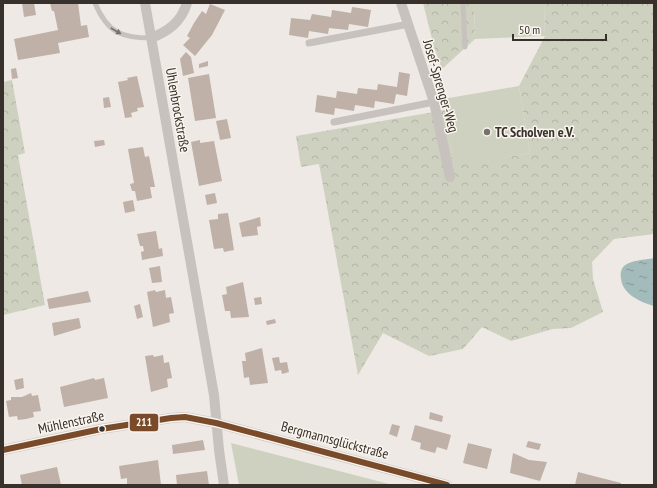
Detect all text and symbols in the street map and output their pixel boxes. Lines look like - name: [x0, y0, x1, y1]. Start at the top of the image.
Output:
- scale bar: [513, 16, 606, 42]
- text: 50 m: [519, 22, 540, 37]
- one-way arrow: [111, 27, 122, 34]
- street label: Josef-Sprenger-Weg: [419, 37, 463, 135]
- street label: Uhlenbrockstraße: [162, 66, 194, 154]
- place label: TC Scholven e.V.: [495, 123, 575, 141]
- marker: TC Scholven e.V.: [482, 127, 492, 137]
- street label: Mühlenstraße: [36, 406, 106, 438]
- line badge: 211: [129, 413, 159, 432]
- text: 211: [136, 415, 152, 429]
- street label: Bergmannsglückstraße: [279, 417, 391, 463]
- unlabelled marker: [97, 424, 107, 434]

